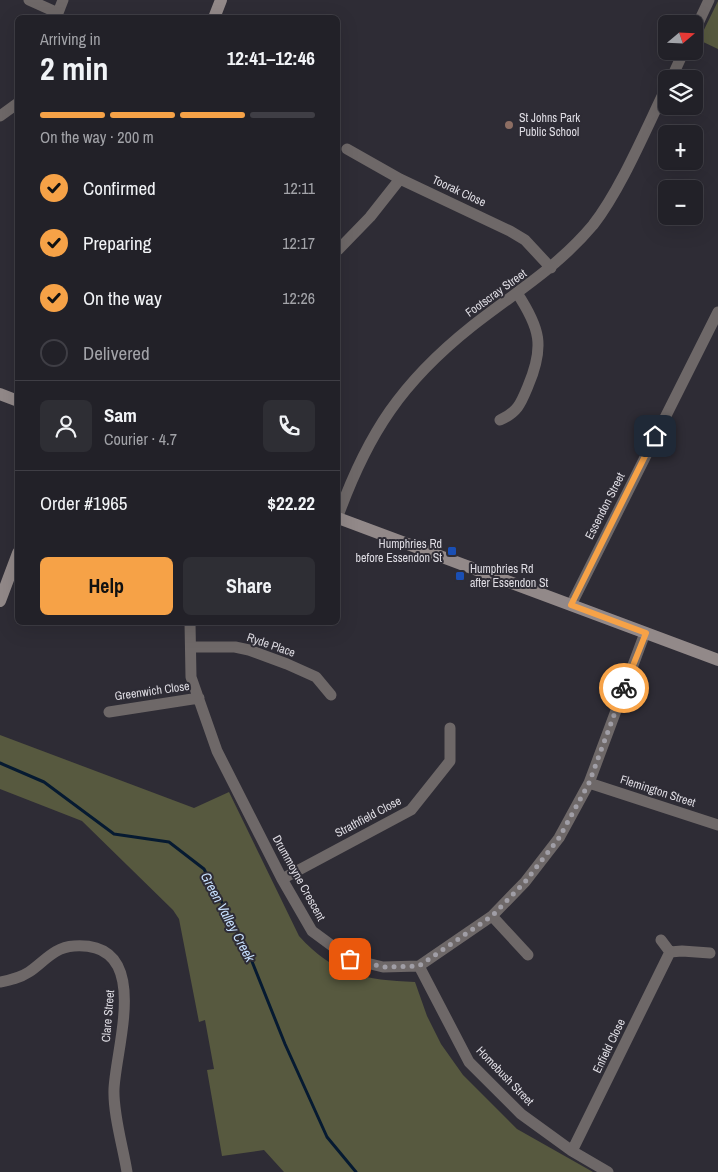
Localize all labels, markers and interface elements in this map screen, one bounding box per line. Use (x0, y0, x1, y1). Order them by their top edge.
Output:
north arrow (658, 15, 702, 60)
map controls (658, 15, 703, 225)
text: Arriving in (40, 28, 101, 50)
text: 12:41–12:46 (227, 45, 315, 71)
text: 2 min (40, 47, 109, 90)
button: layers (658, 70, 703, 115)
place label: St Johns Park Public School (519, 110, 580, 140)
marker: St Johns Park Public School (503, 119, 515, 131)
button: + (658, 125, 703, 170)
text: On the way · 200 m (40, 126, 154, 148)
street label: Toorak Close (430, 172, 488, 210)
icon: check (40, 174, 68, 202)
text: Confirmed (83, 175, 156, 201)
text: 12:11 (283, 177, 315, 199)
button: − (658, 180, 703, 225)
icon: check (40, 229, 68, 257)
text: Preparing (83, 230, 151, 256)
text: 12:17 (282, 232, 315, 254)
street label: Footscray Street (462, 265, 530, 321)
icon: check (40, 284, 68, 312)
text: On the way (83, 285, 162, 311)
text: 12:26 (282, 287, 315, 309)
text: Delivered (83, 340, 150, 366)
button: person (40, 400, 92, 452)
button: phone (263, 400, 315, 452)
text: Sam (104, 402, 137, 428)
pin (634, 415, 676, 457)
icon: home (641, 422, 669, 450)
text: Courier · 4.7 (104, 428, 177, 450)
street label: Essendon Street (581, 470, 629, 542)
text: Order #1965 (40, 490, 127, 516)
text: $22.22 (267, 490, 315, 516)
place label: Humphries Rd before Essendon St (356, 536, 442, 566)
marker: Humphries Rd before Essendon St (446, 545, 458, 557)
button: Help (40, 557, 173, 615)
button: Share (183, 557, 315, 615)
place label: Humphries Rd after Essendon St (470, 561, 548, 591)
marker: Humphries Rd after Essendon St (454, 570, 466, 582)
street label: Ryde Place (245, 629, 297, 661)
courier (599, 663, 649, 713)
icon: bike (610, 674, 638, 702)
street label: Greenwich Close (114, 678, 190, 704)
street label: Flemington Street (618, 771, 698, 811)
street label: Strathfield Close (332, 793, 404, 841)
street label: Drummoyne Crescent (269, 832, 329, 924)
water label: Green Valley Creek (197, 869, 260, 966)
pin (329, 938, 371, 980)
icon: bag (336, 945, 364, 973)
street label: Clare Street (98, 989, 118, 1043)
street label: Enfield Close (589, 1016, 629, 1076)
street label: Homebush Street (473, 1043, 538, 1109)

